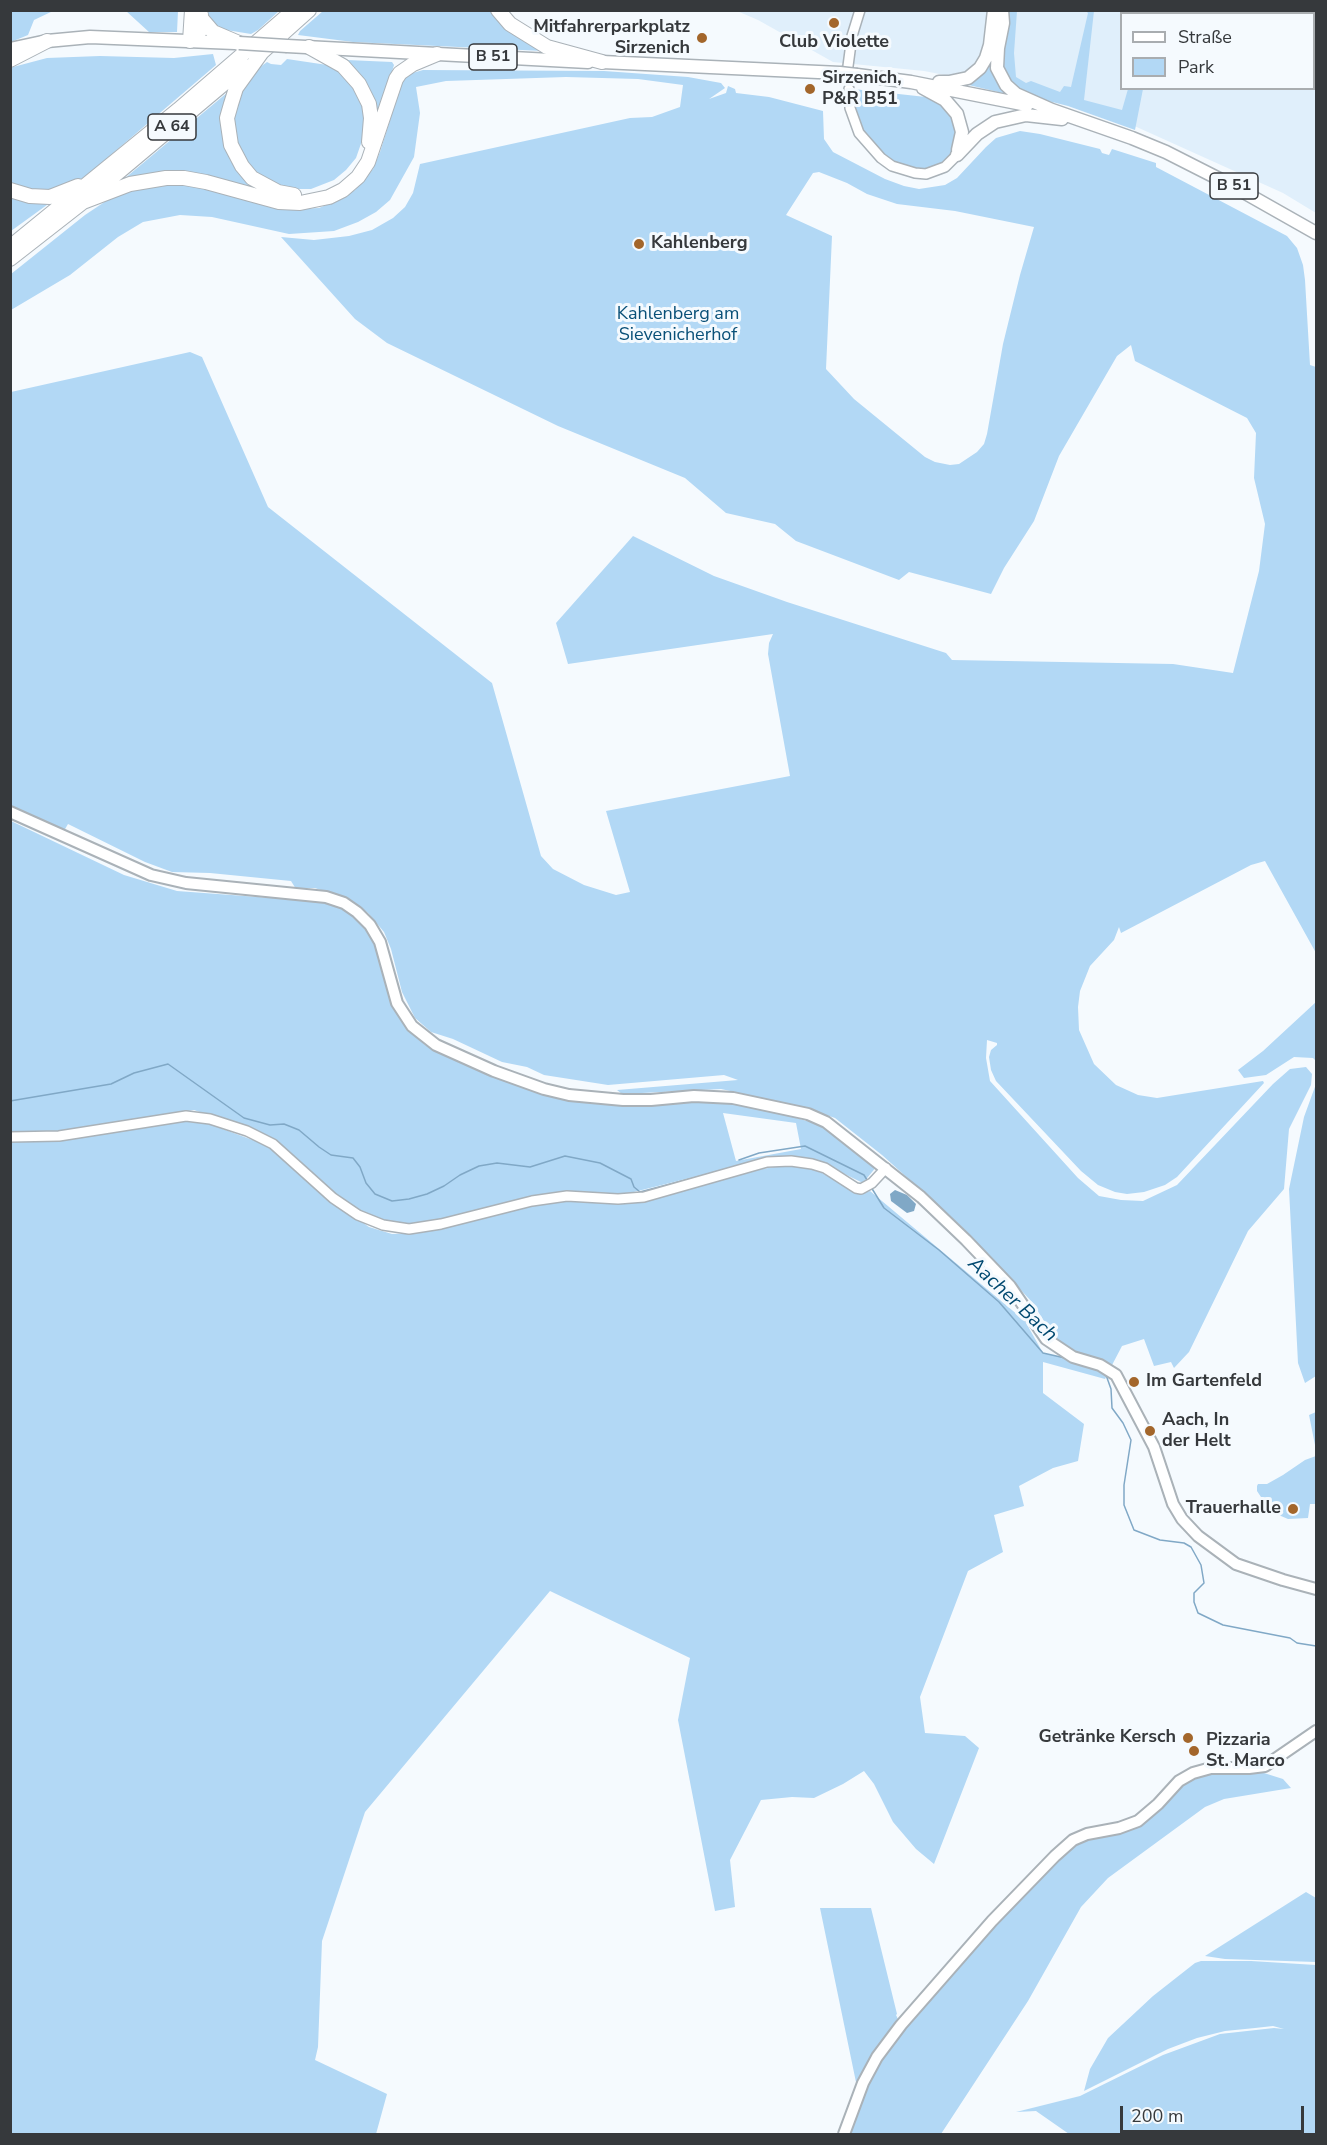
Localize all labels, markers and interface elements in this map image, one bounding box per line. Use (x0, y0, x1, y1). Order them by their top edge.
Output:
legend (1120, 12, 1315, 90)
marker: Club Violette (827, 16, 841, 30)
place label: Mitfahrerparkplatz Sirzenich (533, 17, 690, 60)
text: Straße (1178, 25, 1232, 49)
marker: Mitfahrerparkplatz Sirzenich (695, 31, 709, 45)
place label: Club Violette (779, 32, 889, 54)
road number: B 51 (469, 44, 517, 70)
text: Park (1178, 55, 1214, 79)
place label: Sirzenich, P&R B51 (822, 68, 902, 110)
marker: Sirzenich, P&R B51 (803, 82, 817, 96)
road number: A 64 (148, 114, 196, 140)
road number: B 51 (1210, 173, 1258, 199)
place label: Kahlenberg (651, 233, 748, 255)
marker: Kahlenberg (632, 237, 646, 251)
park label: Kahlenberg am Sievenicherhof (617, 304, 739, 346)
water label: Aacher Bach (962, 1253, 1062, 1347)
place label: Im Gartenfeld (1146, 1371, 1262, 1393)
marker: Im Gartenfeld (1127, 1375, 1141, 1389)
place label: Aach, In der Helt (1162, 1410, 1231, 1452)
marker: Aach, In der Helt (1143, 1424, 1157, 1438)
place label: Trauerhalle (1186, 1498, 1281, 1520)
marker: Trauerhalle (1286, 1502, 1300, 1516)
place label: Getränke Kersch (1038, 1727, 1176, 1749)
place label: Pizzaria St. Marco (1206, 1730, 1285, 1772)
marker: Getränke Kersch (1181, 1731, 1195, 1745)
marker: Pizzaria St. Marco (1187, 1744, 1201, 1758)
scale bar (1123, 2094, 1308, 2132)
text: 200 m (1131, 2104, 1183, 2128)

